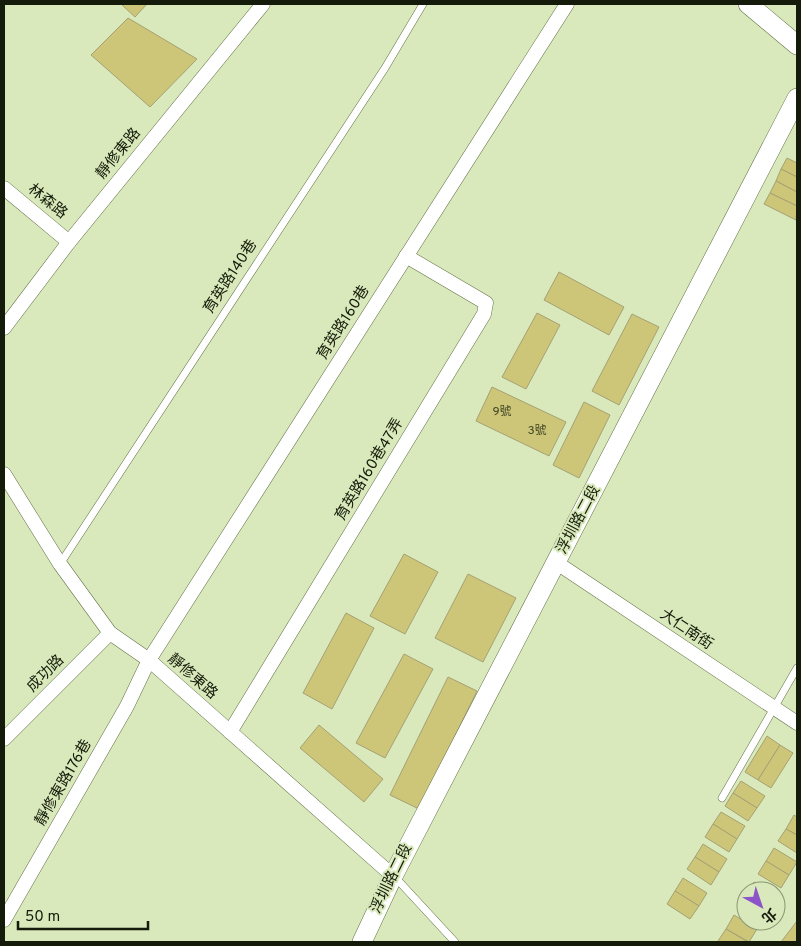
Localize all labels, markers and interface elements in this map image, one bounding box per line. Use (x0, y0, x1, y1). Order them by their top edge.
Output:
street label: 靜修東路 (93, 125, 145, 183)
street label: 林森路 (24, 180, 70, 224)
street label: 育英路140巷 (200, 236, 262, 318)
street label: 育英路160巷 (314, 282, 374, 364)
house number: 9號 (492, 404, 512, 420)
street label: 育英路160巷47弄 (332, 415, 408, 525)
house number: 3號 (527, 423, 547, 439)
street label: 浮圳路二段 (553, 482, 605, 558)
street label: 大仁南街 (656, 605, 716, 655)
street label: 靜修東路 (163, 650, 221, 704)
street label: 成功路 (23, 651, 69, 697)
street label: 靜修東路176巷 (32, 736, 96, 830)
street label: 浮圳路二段 (367, 841, 417, 917)
north arrow (736, 881, 786, 931)
scale bar (18, 898, 148, 930)
text: 北 (758, 904, 779, 926)
text: 50 m (25, 908, 60, 927)

